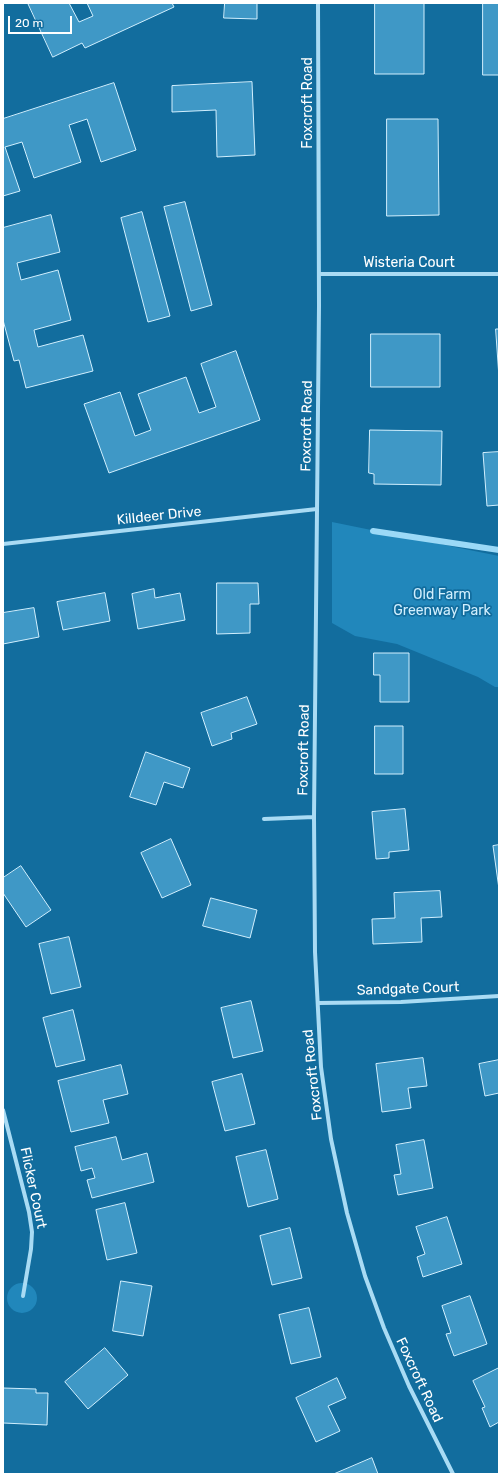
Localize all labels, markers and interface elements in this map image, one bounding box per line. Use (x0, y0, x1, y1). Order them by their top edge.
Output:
scale bar (10, 8, 74, 34)
text: 20 m (15, 16, 43, 30)
street label: Foxcroft Road (300, 57, 316, 149)
street label: Wisteria Court (363, 255, 455, 271)
street label: Foxcroft Road (298, 380, 316, 472)
street label: Killdeer Drive (116, 503, 202, 529)
park label: Old Farm Greenway Park (393, 587, 491, 620)
street label: Foxcroft Road (295, 704, 313, 796)
street label: Sandgate Court (356, 979, 460, 999)
street label: Foxcroft Road (300, 1029, 326, 1121)
street label: Flicker Court (16, 1146, 50, 1230)
street label: Foxcroft Road (392, 1335, 446, 1425)

